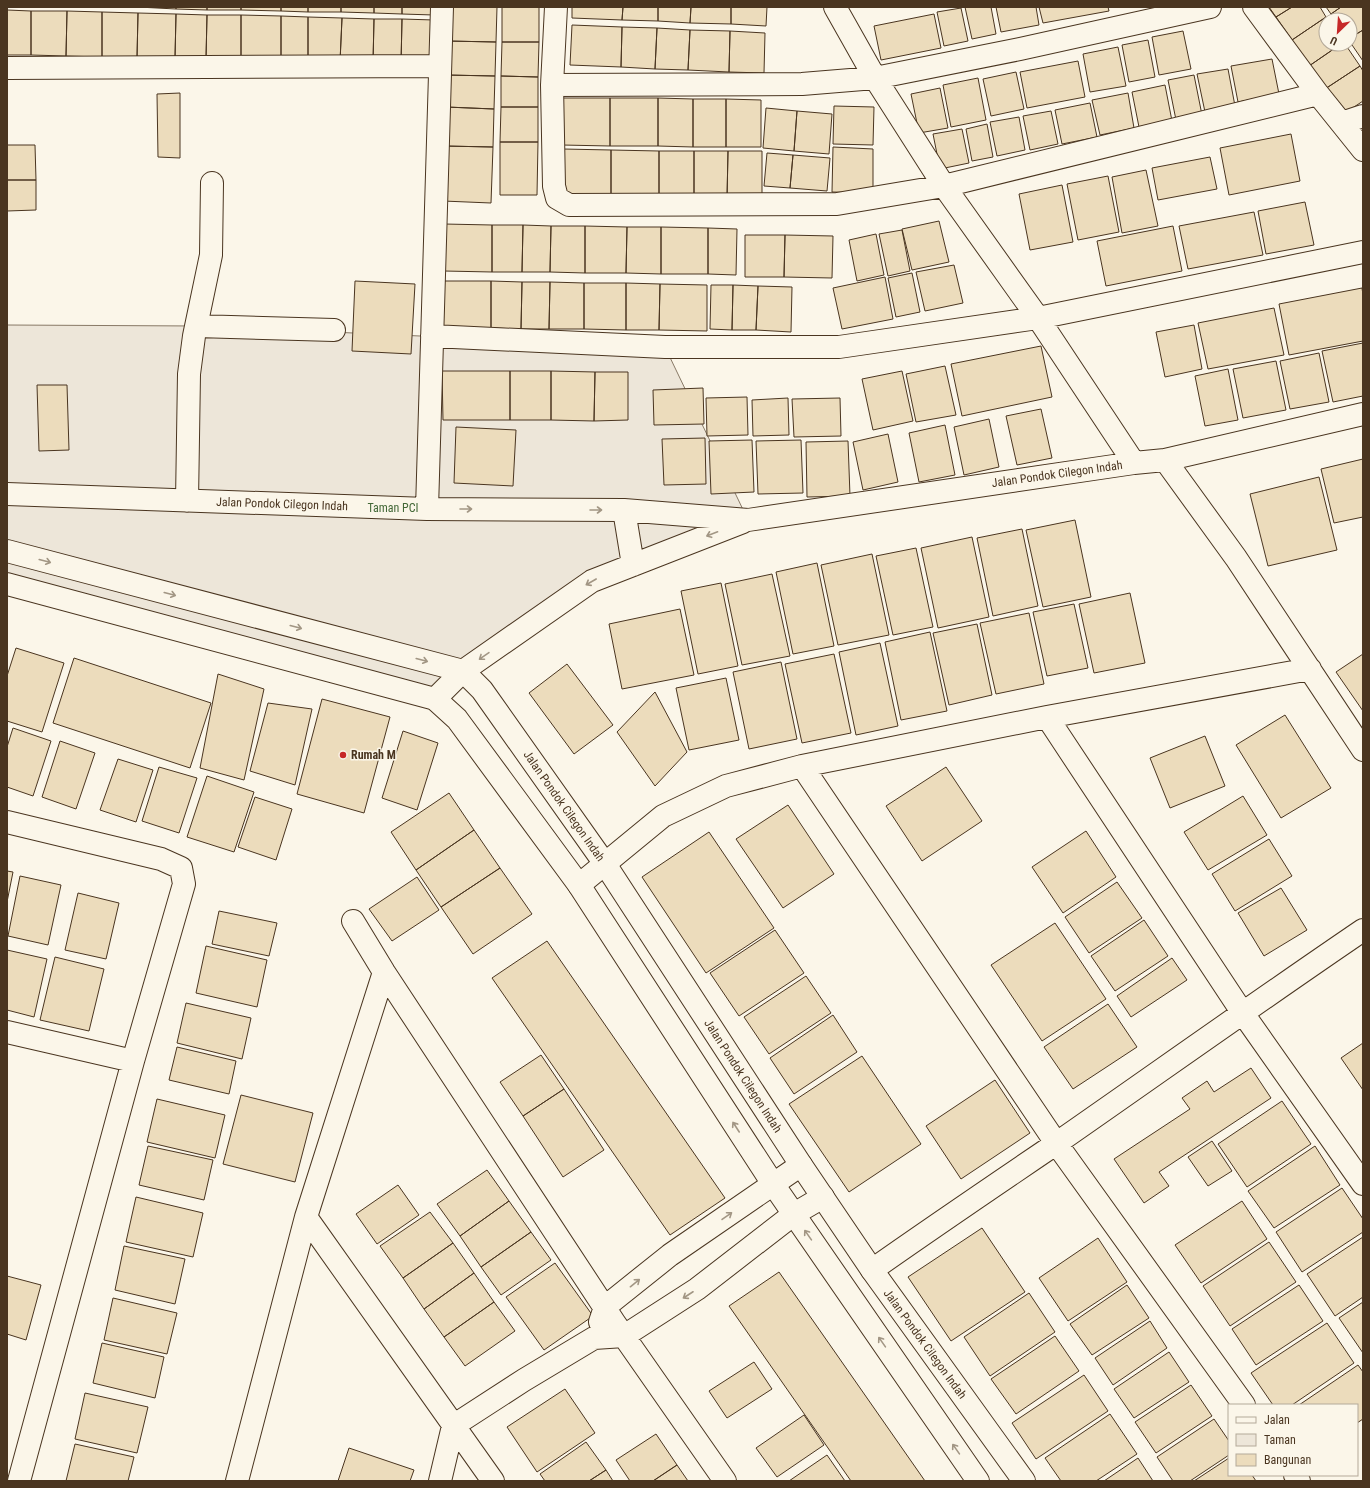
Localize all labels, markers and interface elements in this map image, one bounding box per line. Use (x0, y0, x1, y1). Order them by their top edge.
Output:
north arrow (1318, 12, 1358, 52)
text: U (1328, 33, 1340, 48)
street label: Jalan Pondok Cilegon Indah (991, 458, 1123, 490)
street label: Jalan Pondok Cilegon Indah (216, 495, 348, 513)
park label: Taman PCI (367, 501, 419, 515)
one-way arrow (459, 505, 472, 513)
one-way arrow (589, 506, 602, 514)
one-way arrow (706, 531, 718, 538)
one-way arrow (38, 558, 51, 565)
one-way arrow (585, 579, 597, 587)
one-way arrow (164, 591, 177, 598)
one-way arrow (289, 624, 302, 631)
one-way arrow (479, 652, 490, 660)
one-way arrow (415, 657, 428, 665)
place label: Rumah M (351, 748, 396, 762)
street label: Jalan Pondok Cilegon Indah (520, 748, 608, 864)
marker: Rumah M (338, 750, 348, 760)
street label: Jalan Pondok Cilegon Indah (701, 1017, 785, 1135)
one-way arrow (732, 1122, 740, 1133)
one-way arrow (721, 1212, 732, 1220)
one-way arrow (804, 1229, 812, 1240)
one-way arrow (630, 1279, 641, 1287)
street label: Jalan Pondok Cilegon Indah (881, 1287, 970, 1402)
one-way arrow (683, 1291, 694, 1299)
one-way arrow (878, 1337, 886, 1348)
legend (1228, 1404, 1358, 1476)
text: Jalan (1264, 1413, 1290, 1427)
text: Taman (1264, 1433, 1296, 1447)
one-way arrow (952, 1444, 960, 1455)
text: Bangunan (1264, 1453, 1311, 1467)

